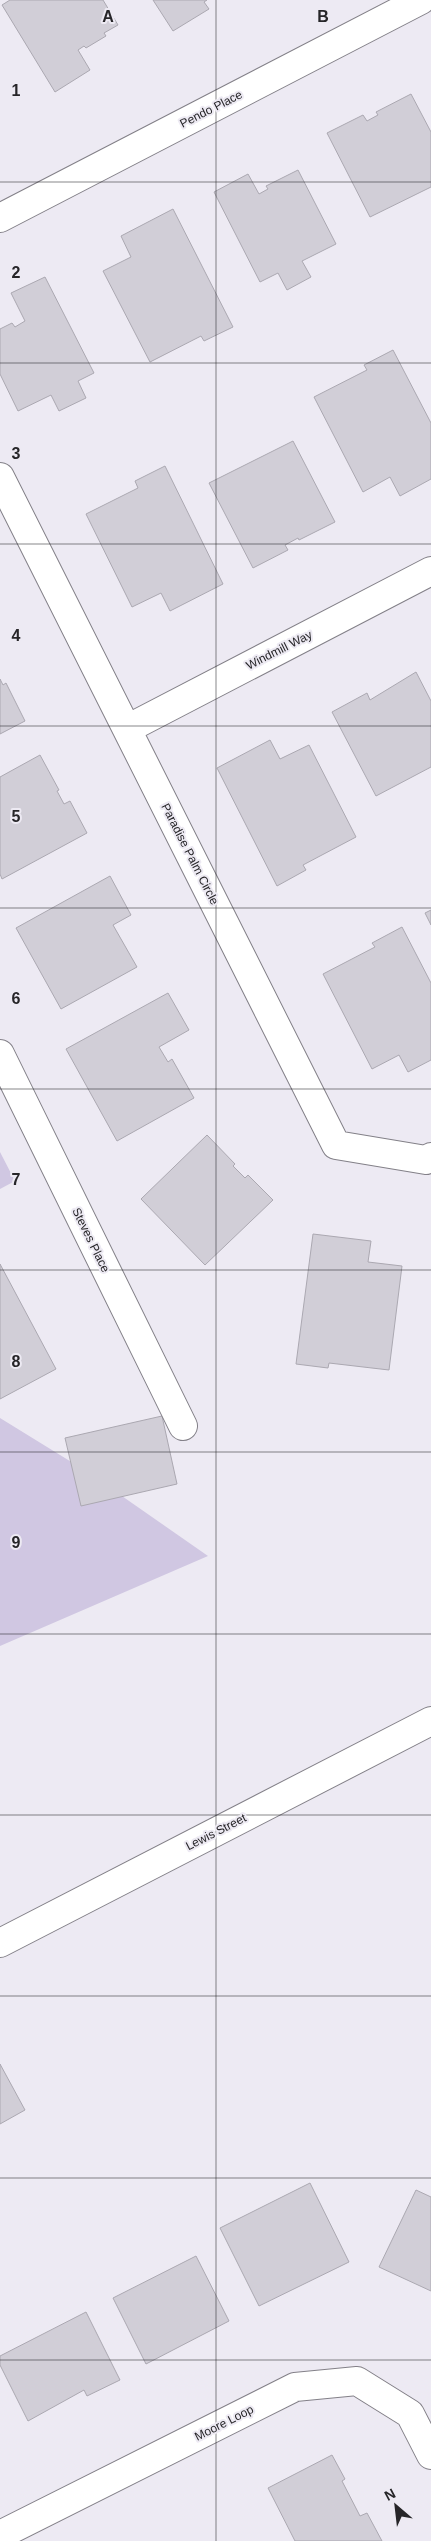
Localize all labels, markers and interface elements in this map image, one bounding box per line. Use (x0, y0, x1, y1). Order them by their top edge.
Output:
text: A (102, 8, 114, 25)
text: B (317, 8, 329, 25)
text: 1 (12, 82, 21, 99)
street label: Pendo Place (178, 87, 245, 131)
text: 2 (12, 264, 21, 281)
text: 3 (12, 445, 21, 462)
text: 4 (12, 627, 21, 644)
street label: Windmill Way (244, 627, 314, 673)
street label: Paradise Palm Circle (158, 801, 222, 907)
text: 5 (12, 808, 21, 825)
text: 6 (12, 990, 21, 1007)
text: 7 (12, 1171, 21, 1188)
street label: Steves Place (69, 1205, 113, 1275)
text: 8 (12, 1353, 21, 1370)
text: 9 (12, 1534, 21, 1551)
street label: Lewis Street (183, 1810, 249, 1853)
street label: Moore Loop (192, 2402, 256, 2444)
north arrow (371, 2481, 421, 2531)
text: N (382, 2485, 398, 2504)

